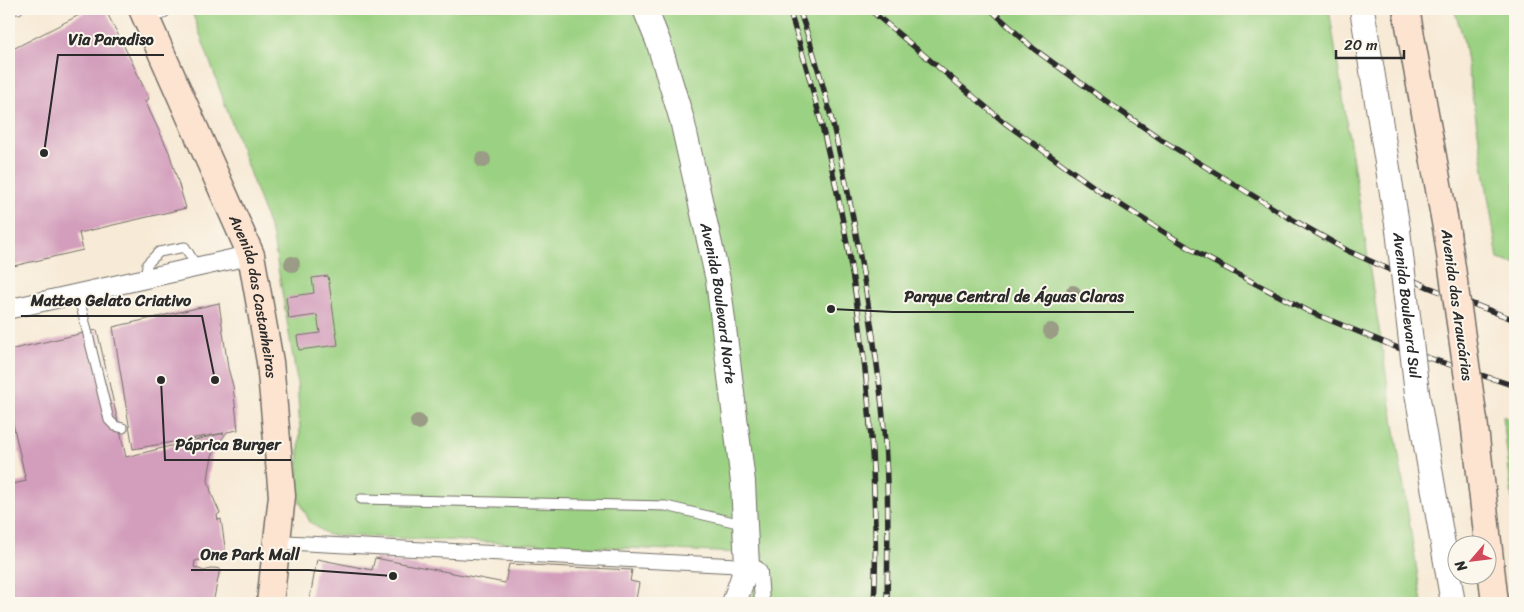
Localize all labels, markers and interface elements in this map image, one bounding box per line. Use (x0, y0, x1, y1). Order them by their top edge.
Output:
callout: Via Paradiso (58, 24, 164, 55)
text: Via Paradiso (68, 25, 154, 54)
scale bar (1336, 28, 1404, 60)
text: 20 m (1344, 32, 1378, 58)
street label: Avenida das Castanheiras (221, 209, 284, 379)
street label: Avenida Boulevard Norte (692, 219, 744, 385)
street label: Avenida das Araucárias (1433, 227, 1481, 383)
street label: Avenida Boulevard Sul (1385, 230, 1428, 381)
callout: Parque Central de Águas Claras (893, 281, 1134, 312)
text: Parque Central de Águas Claras (904, 282, 1124, 311)
callout: Matteo Gelato Criativo (21, 285, 202, 316)
text: Matteo Gelato Criativo (30, 286, 192, 315)
callout: Páprica Burger (165, 429, 291, 460)
text: Páprica Burger (175, 430, 282, 459)
north arrow (1446, 534, 1496, 584)
callout: One Park Mall (191, 539, 309, 570)
text: One Park Mall (199, 540, 301, 569)
text: N (1448, 555, 1475, 577)

